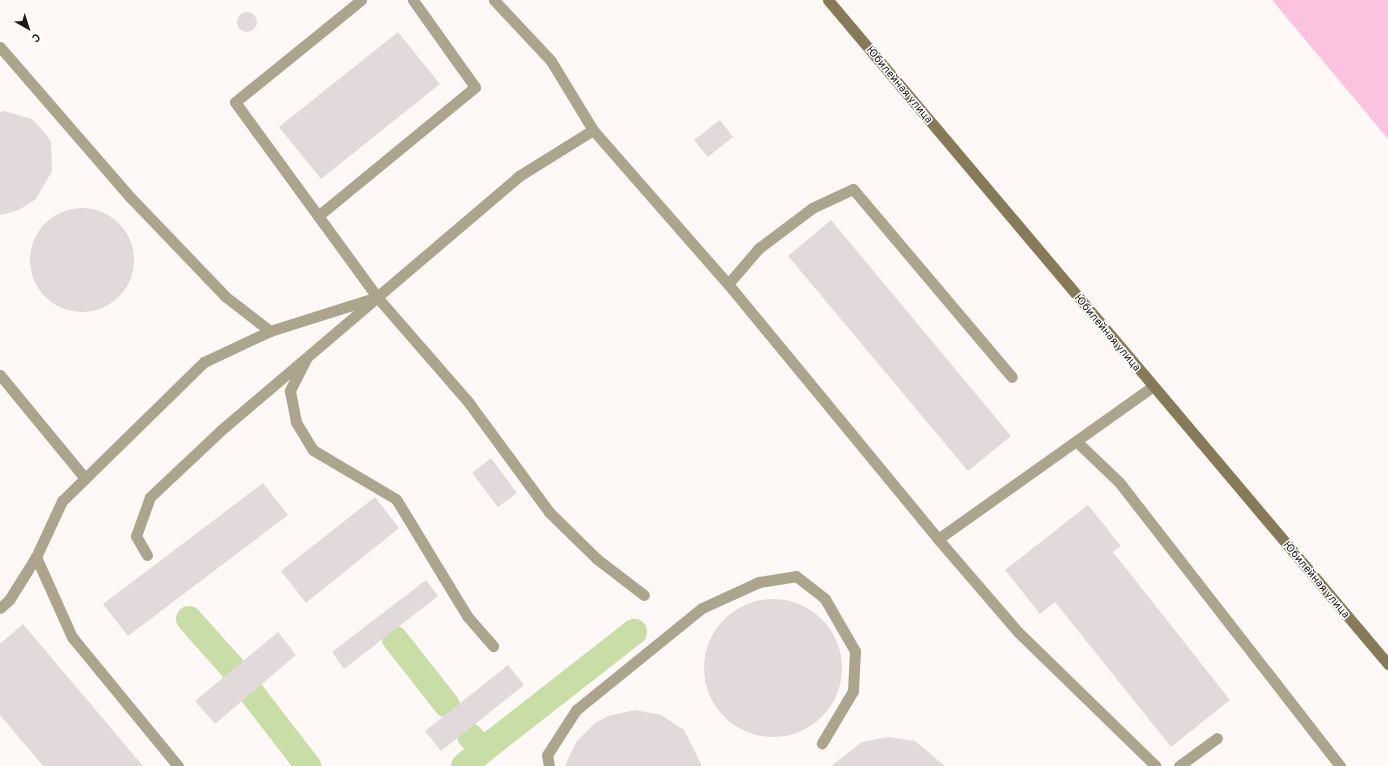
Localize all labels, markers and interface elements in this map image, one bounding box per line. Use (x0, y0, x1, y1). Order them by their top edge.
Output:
north arrow (8, 8, 48, 48)
text: С (28, 30, 43, 45)
street label: Юбилейная улица (863, 44, 935, 126)
street label: Юбилейная улица (1071, 292, 1143, 374)
street label: Юбилейная улица (1280, 539, 1352, 621)

